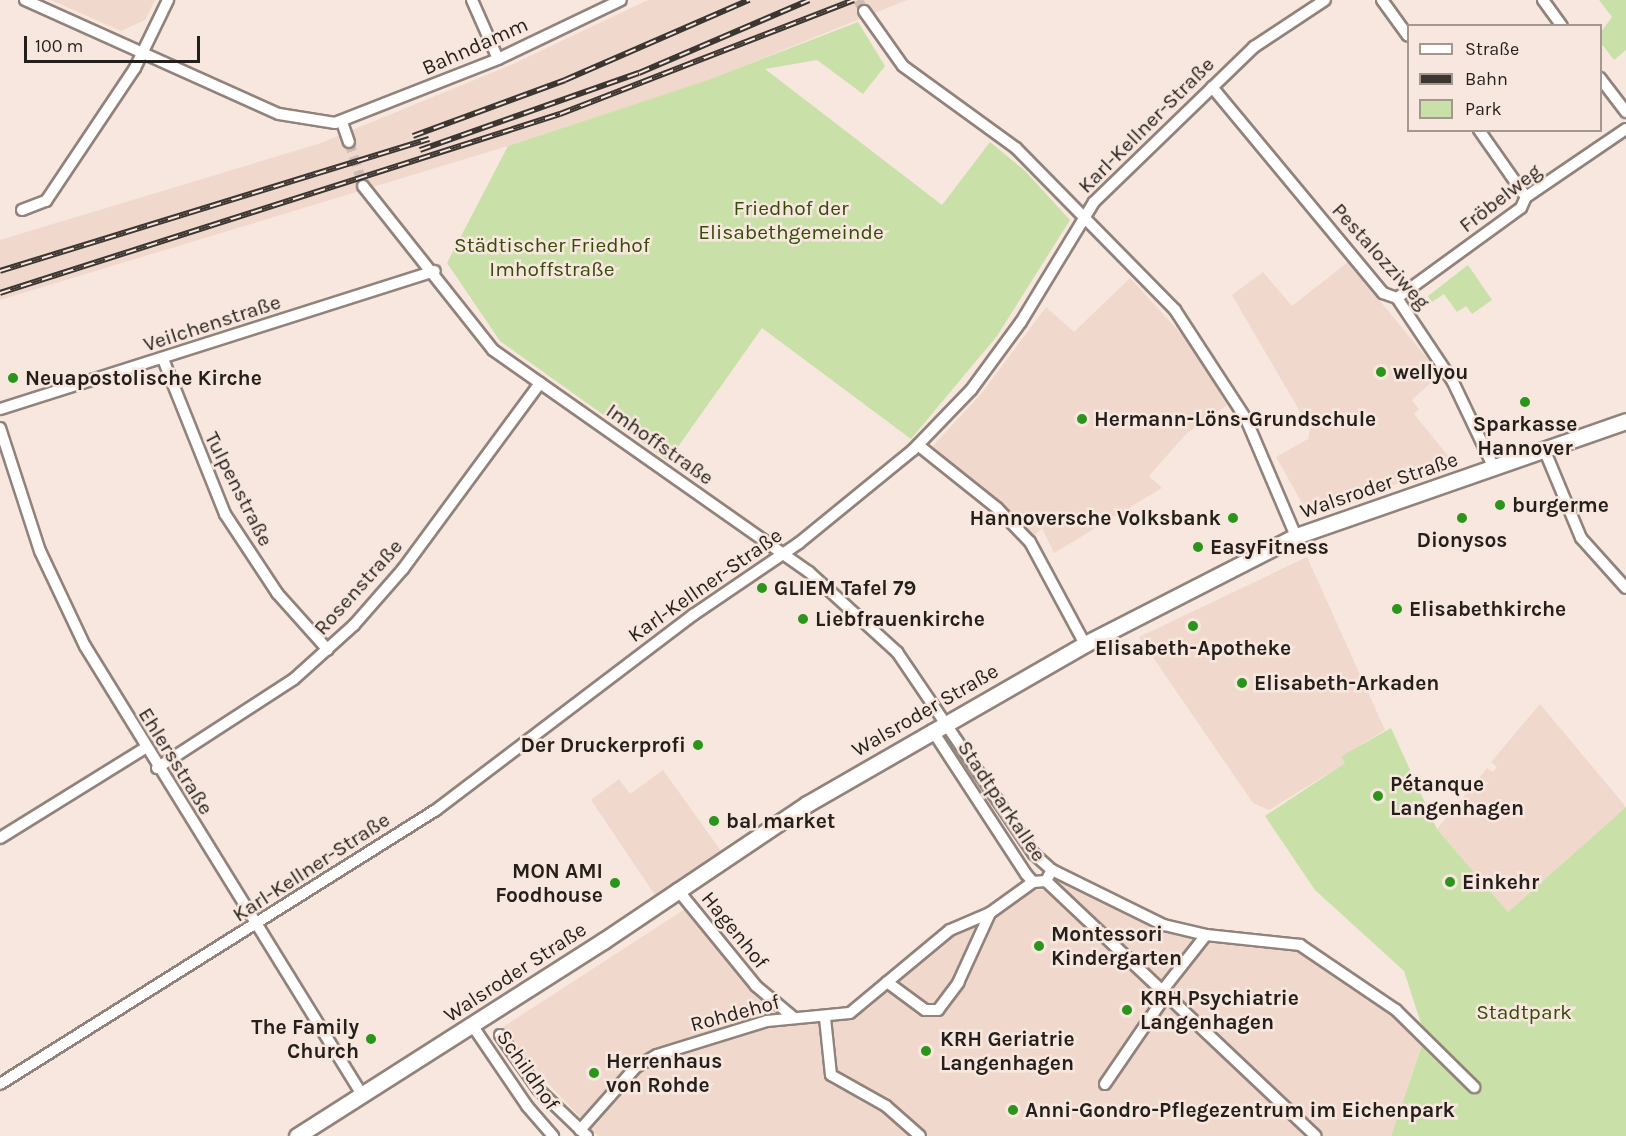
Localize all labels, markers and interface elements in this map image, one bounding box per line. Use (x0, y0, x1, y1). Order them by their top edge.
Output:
street label: Bahndamm (418, 11, 532, 81)
scale bar (27, 24, 202, 62)
legend (1407, 24, 1602, 132)
text: 100 m (35, 35, 83, 57)
text: Straße (1465, 38, 1519, 60)
street label: Karl-Kellner-Straße (1073, 52, 1219, 198)
text: Bahn (1465, 68, 1508, 90)
text: Park (1465, 98, 1502, 120)
street label: Fröbelweg (1454, 158, 1546, 238)
park label: Friedhof der Elisabethgemeinde (698, 195, 884, 245)
street label: Pestalozziweg (1327, 198, 1435, 314)
park label: Städtischer Friedhof Imhoffstraße (454, 232, 650, 282)
street label: Veilchenstraße (140, 289, 284, 357)
place label: wellyou (1393, 359, 1468, 385)
place label: Neuapostolische Kirche (25, 365, 262, 391)
marker: wellyou (1374, 365, 1388, 379)
marker: Neuapostolische Kirche (6, 371, 20, 385)
marker: Sparkasse Hannover (1518, 395, 1532, 409)
street label: Imhoffstraße (601, 398, 719, 490)
place label: Hermann-Löns-Grundschule (1094, 406, 1376, 432)
place label: Sparkasse Hannover (1473, 411, 1577, 461)
marker: Hermann-Löns-Grundschule (1075, 412, 1089, 426)
street label: Tulpenstraße (199, 428, 279, 550)
street label: Walsroder Straße (1297, 446, 1461, 524)
place label: burgerme (1512, 492, 1609, 518)
marker: burgerme (1493, 498, 1507, 512)
place label: Hannoversche Volksbank (970, 505, 1221, 531)
marker: Hannoversche Volksbank (1226, 511, 1240, 525)
marker: Dionysos (1455, 511, 1469, 525)
street label: Karl-Kellner-Straße (623, 522, 787, 648)
place label: Dionysos (1417, 527, 1507, 553)
street label: Rosenstraße (308, 534, 408, 640)
place label: EasyFitness (1210, 534, 1329, 560)
marker: EasyFitness (1191, 540, 1205, 554)
place label: GLIEM Tafel 79 (774, 575, 916, 601)
marker: GLIEM Tafel 79 (755, 581, 769, 595)
place label: Elisabethkirche (1409, 596, 1566, 622)
marker: Elisabethkirche (1390, 602, 1404, 616)
place label: Liebfrauenkirche (815, 606, 985, 632)
marker: Liebfrauenkirche (796, 612, 810, 626)
marker: Elisabeth-Apotheke (1186, 619, 1200, 633)
place label: Elisabeth-Apotheke (1095, 635, 1291, 661)
street label: Walsroder Straße (847, 658, 1003, 762)
place label: Elisabeth-Arkaden (1254, 670, 1439, 696)
marker: Elisabeth-Arkaden (1235, 676, 1249, 690)
street label: Ehlersstraße (133, 703, 219, 819)
place label: Der Druckerprofi (521, 732, 686, 758)
street label: Stadtparkallee (952, 736, 1052, 866)
marker: Der Druckerprofi (691, 738, 705, 752)
place label: Pétanque Langenhagen (1390, 771, 1524, 821)
marker: Pétanque Langenhagen (1371, 789, 1385, 803)
street label: Karl-Kellner-Straße (228, 807, 394, 927)
place label: bal market (726, 808, 835, 834)
marker: bal market (707, 814, 721, 828)
place label: MON AMI Foodhouse (495, 858, 603, 908)
place label: Einkehr (1462, 869, 1539, 895)
marker: Einkehr (1443, 875, 1457, 889)
marker: MON AMI Foodhouse (608, 876, 622, 890)
street label: Hagenhof (696, 886, 774, 974)
street label: Walsroder Straße (439, 917, 591, 1027)
place label: Montessori Kindergarten (1051, 921, 1182, 971)
marker: Montessori Kindergarten (1032, 939, 1046, 953)
place label: KRH Psychiatrie Langenhagen (1140, 985, 1299, 1035)
street label: Rohdehof (688, 989, 782, 1037)
park label: Stadtpark (1476, 999, 1572, 1025)
marker: KRH Psychiatrie Langenhagen (1118, 1001, 1136, 1019)
place label: The Family Church (251, 1014, 359, 1064)
street label: Schildhof (491, 1025, 565, 1115)
place label: KRH Geriatrie Langenhagen (940, 1026, 1075, 1076)
marker: The Family Church (364, 1032, 378, 1046)
marker: KRH Geriatrie Langenhagen (917, 1042, 935, 1060)
place label: Herrenhaus von Rohde (606, 1048, 722, 1098)
marker: Herrenhaus von Rohde (587, 1066, 601, 1080)
place label: Anni-Gondro-Pflegezentrum im Eichenpark (1025, 1097, 1455, 1123)
marker: Anni-Gondro-Pflegezentrum im Eichenpark (1006, 1103, 1020, 1117)

